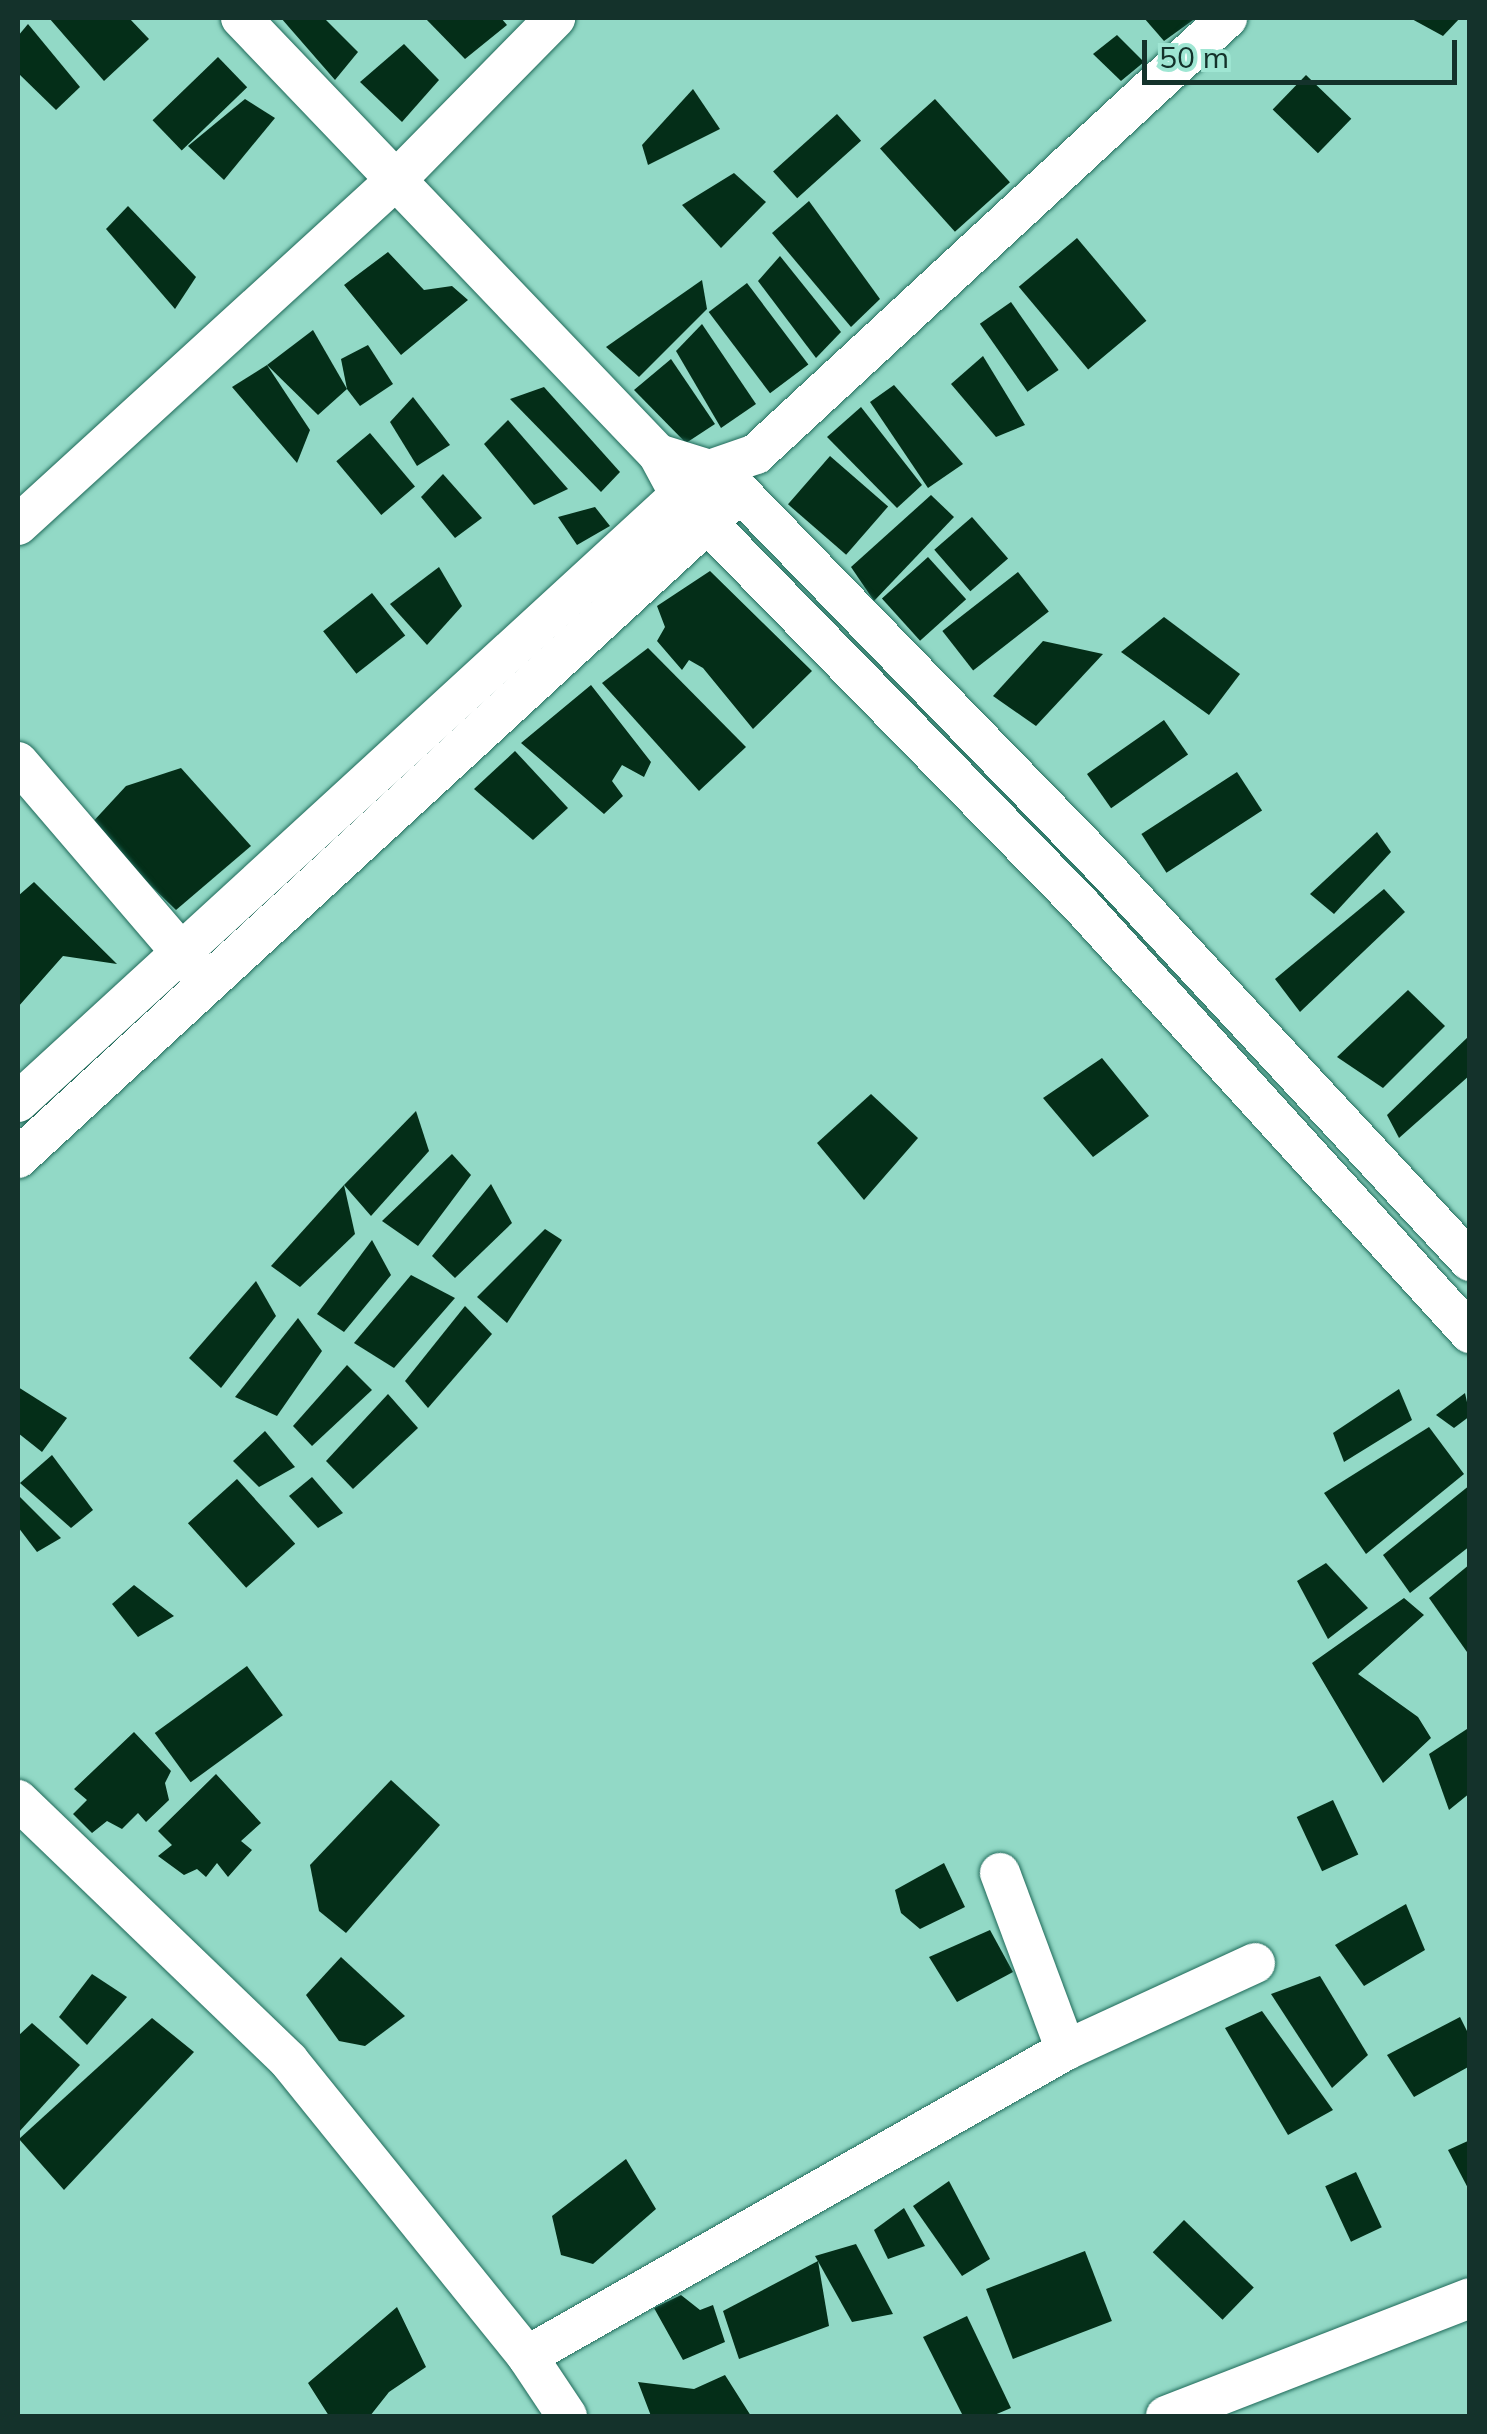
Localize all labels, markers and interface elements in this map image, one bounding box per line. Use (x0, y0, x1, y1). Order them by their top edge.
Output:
scale bar (1147, 20, 1462, 82)
text: 50 m (1159, 38, 1229, 76)

